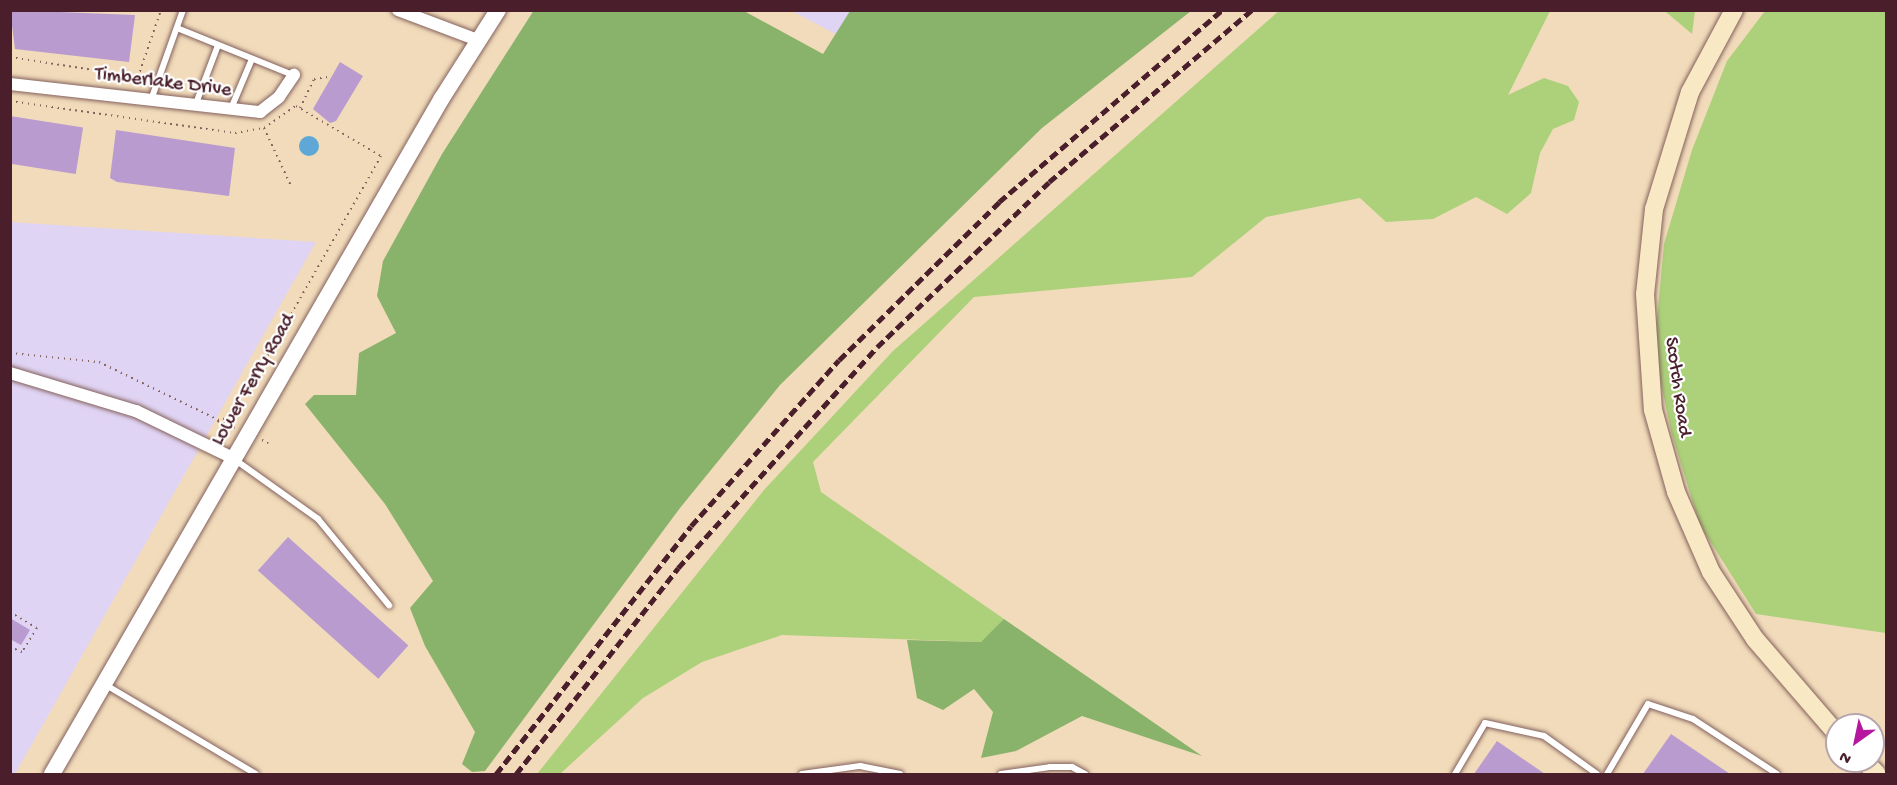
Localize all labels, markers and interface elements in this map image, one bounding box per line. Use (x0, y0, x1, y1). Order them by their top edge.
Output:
street label: Timberlake Drive (93, 63, 233, 103)
street label: Lower Ferry Road (207, 310, 301, 450)
street label: Scotch Road (1658, 336, 1696, 438)
north arrow (1825, 713, 1885, 773)
text: N (1836, 746, 1856, 768)

